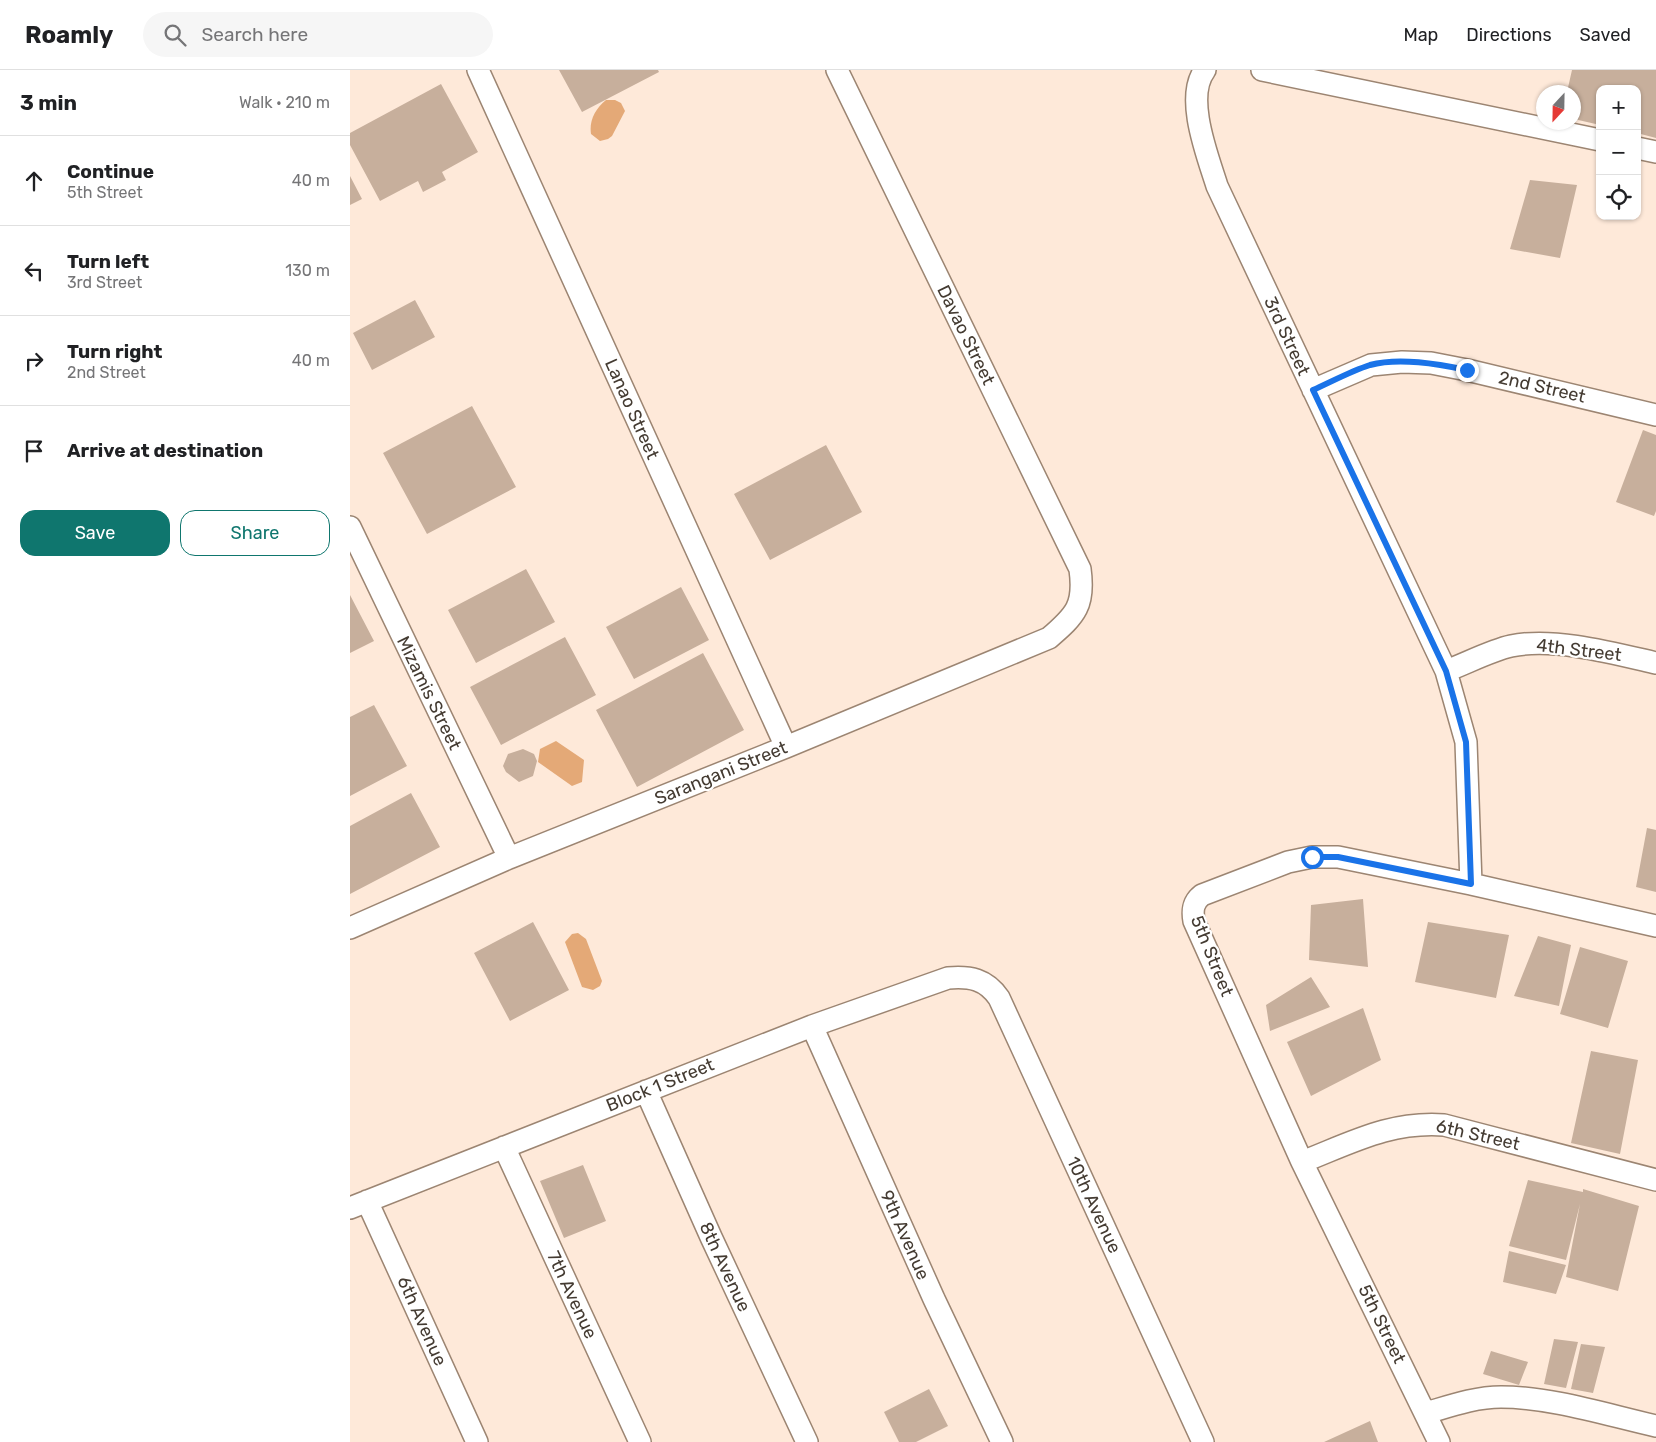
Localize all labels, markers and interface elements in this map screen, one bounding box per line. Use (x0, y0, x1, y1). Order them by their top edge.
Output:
search box (143, 12, 493, 57)
text: Roamly (25, 21, 113, 49)
icon: search (161, 21, 189, 49)
text: Search here (201, 23, 308, 46)
text: Map (1403, 24, 1438, 46)
text: Directions (1466, 24, 1552, 46)
text: Saved (1580, 24, 1631, 46)
north arrow (1536, 85, 1581, 130)
map controls (1596, 85, 1641, 220)
button: + (1596, 85, 1641, 130)
text: 3 min (20, 90, 77, 115)
text: Walk · 210 m (239, 93, 330, 112)
button: − (1596, 130, 1641, 175)
text: Continue (67, 160, 154, 183)
icon: ahead (20, 167, 48, 195)
text: 40 m (292, 171, 330, 190)
button: locate (1596, 175, 1641, 220)
text: 5th Street (67, 183, 143, 202)
text: Turn left (67, 250, 149, 273)
icon: left (20, 257, 48, 285)
text: 130 m (285, 261, 330, 280)
text: 3rd Street (67, 273, 142, 292)
street label: Davao Street (932, 281, 1000, 389)
street label: 3rd Street (1259, 293, 1315, 379)
text: Turn right (67, 340, 162, 363)
icon: right (20, 347, 48, 375)
text: 40 m (292, 351, 330, 370)
street label: Lanao Street (600, 355, 664, 463)
route end (1456, 359, 1479, 382)
text: 2nd Street (67, 363, 146, 382)
street label: 2nd Street (1496, 366, 1588, 408)
icon: arrive (20, 437, 48, 465)
text: Arrive at destination (67, 439, 263, 462)
button: Save (20, 510, 170, 556)
button: Share (180, 510, 330, 556)
street label: Mizamis Street (392, 633, 466, 753)
street label: 4th Street (1535, 634, 1623, 666)
street label: Sarangani Street (651, 736, 791, 810)
route start (1301, 846, 1324, 869)
street label: 5th Street (1186, 912, 1238, 1000)
street label: Block 1 Street (603, 1053, 717, 1117)
street label: 6th Street (1434, 1115, 1522, 1155)
street label: 10th Avenue (1062, 1153, 1126, 1257)
street label: 9th Avenue (875, 1187, 935, 1283)
street label: 8th Avenue (695, 1219, 755, 1315)
street label: 7th Avenue (542, 1248, 602, 1342)
street label: 6th Avenue (392, 1273, 452, 1369)
street label: 5th Street (1353, 1281, 1411, 1367)

